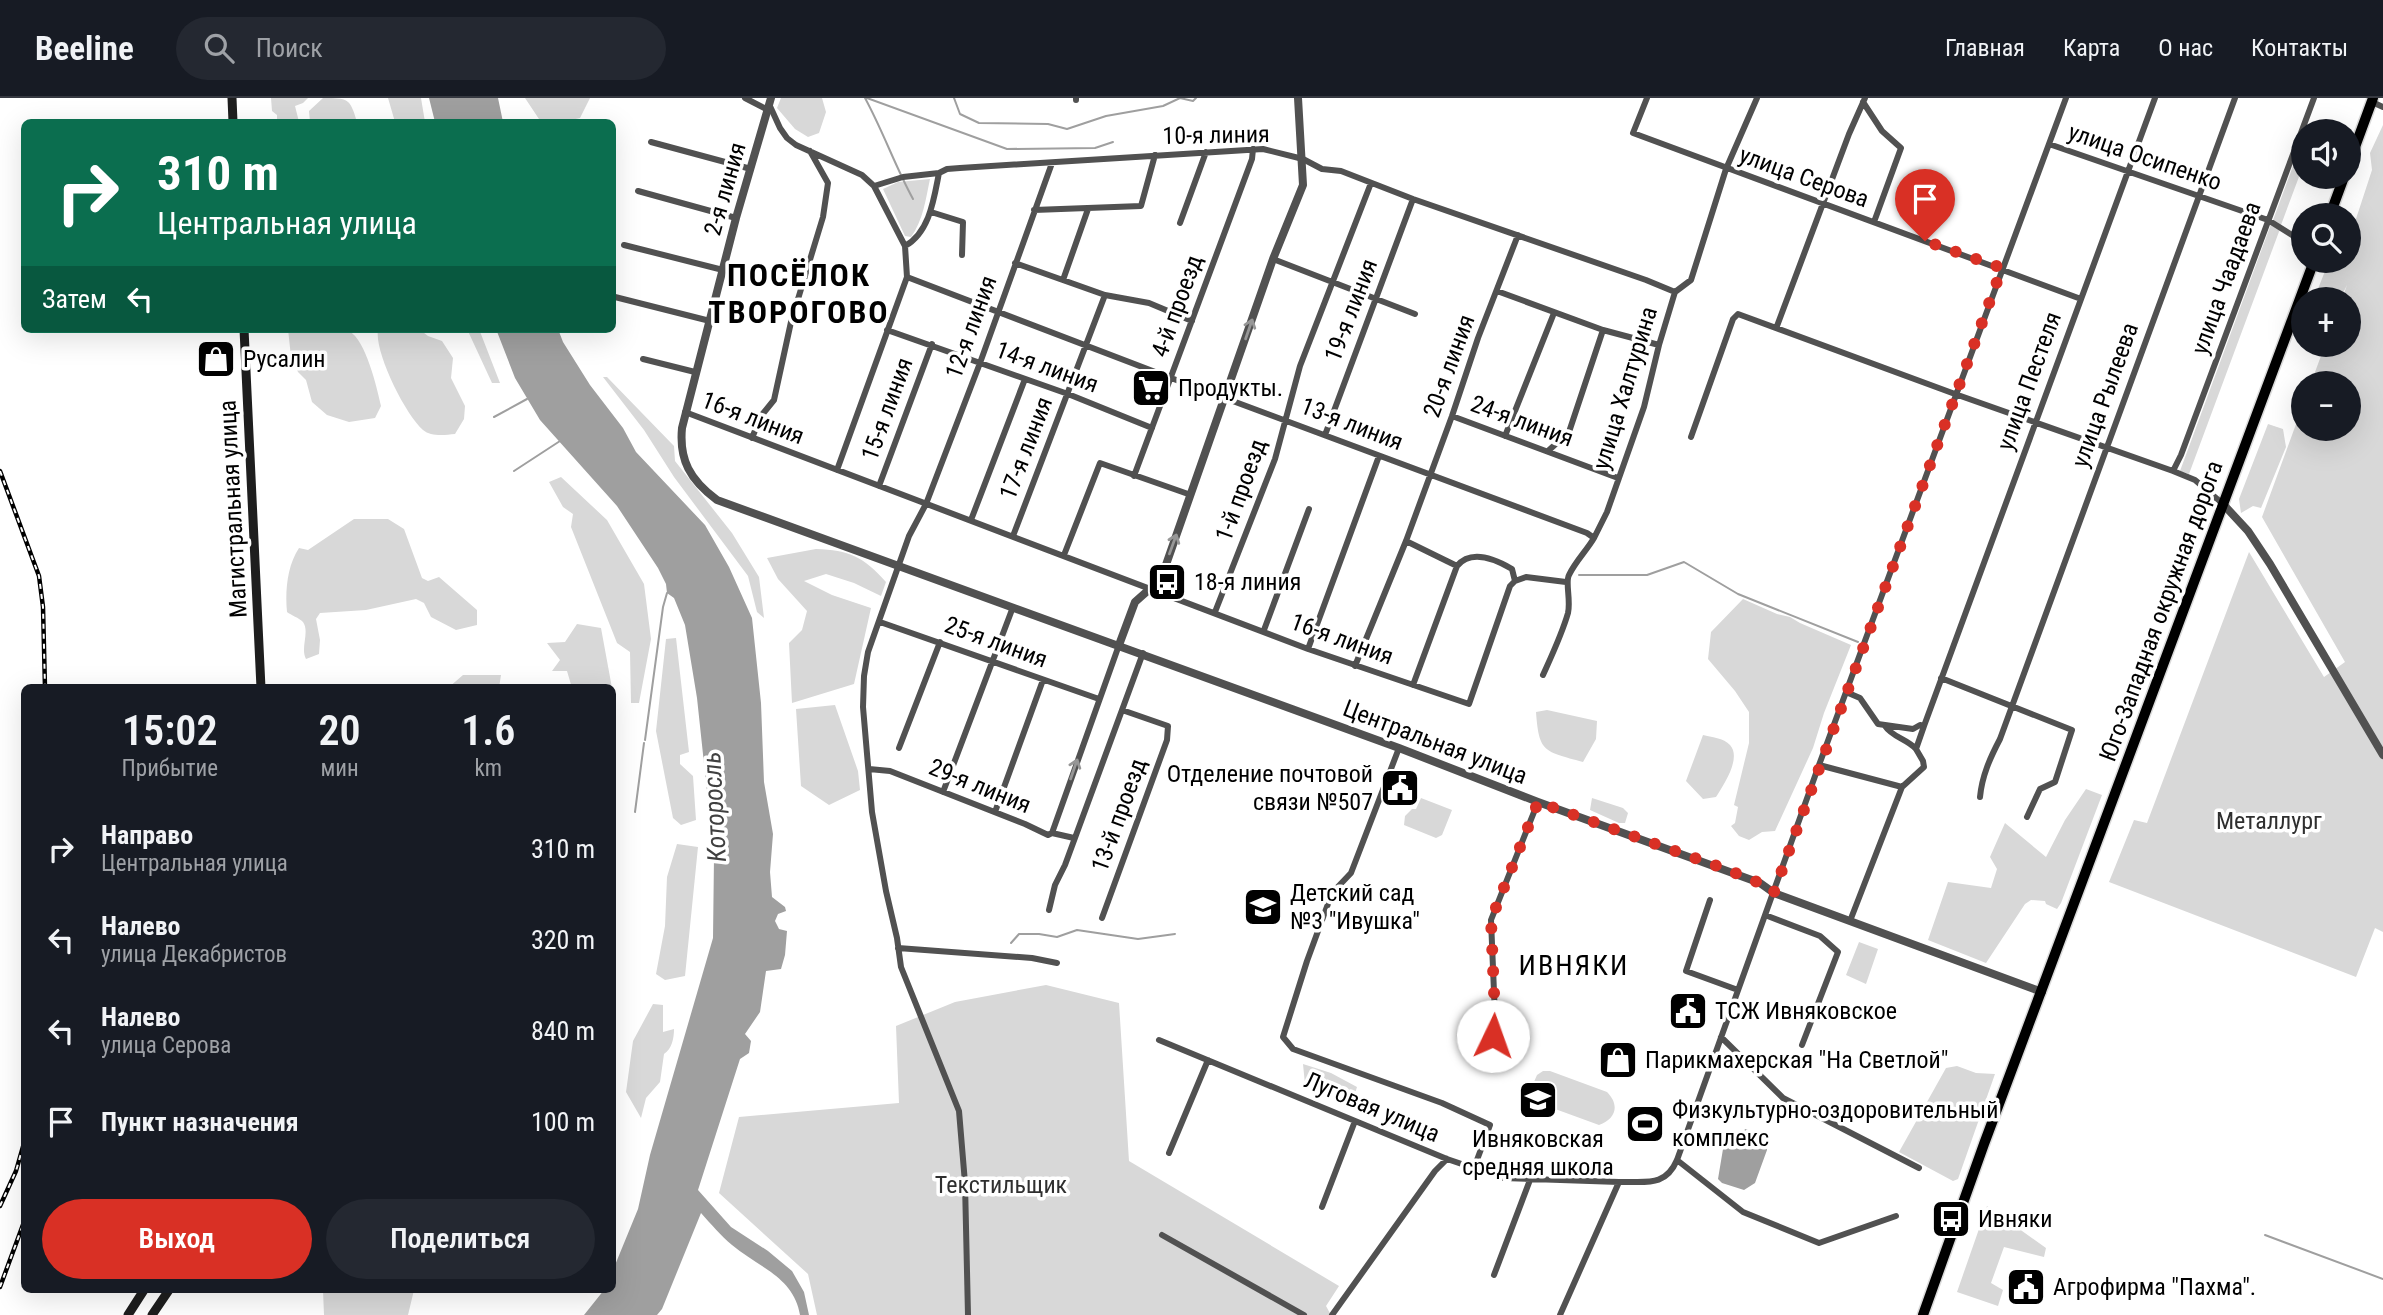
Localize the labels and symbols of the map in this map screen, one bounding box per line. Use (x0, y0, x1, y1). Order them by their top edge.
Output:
street label: улица Осипенко (2065, 118, 2225, 196)
street label: 10-я линия (1162, 120, 1270, 150)
street label: 2-я линия (698, 139, 752, 239)
street label: улица Серова (1735, 141, 1873, 213)
pin (1895, 169, 1955, 241)
street label: улица Чаадаева (2185, 198, 2267, 358)
street label: 4-й проезд (1146, 251, 1208, 361)
street label: 19-я линия (1319, 255, 1383, 365)
district label: ПОСЁЛОК ТВОРОГОВО (708, 256, 890, 331)
street label: 12-я линия (940, 272, 1002, 382)
street label: улица Халтурина (1587, 303, 1663, 473)
street label: улица Пестеля (1991, 308, 2067, 454)
street label: 20-я линия (1418, 311, 1480, 421)
one-way arrow (1244, 319, 1256, 341)
street label: улица Рылеева (2066, 319, 2144, 471)
street label: 14-я линия (992, 336, 1102, 398)
shop icon: Русалин (195, 338, 237, 380)
place label: Русалин (243, 345, 326, 373)
street label: 15-я линия (856, 354, 918, 464)
supermarket icon: Продукты. (1130, 367, 1172, 409)
place label: Продукты. (1178, 374, 1283, 402)
street label: 16-я линия (698, 386, 808, 450)
street label: 24-я линия (1467, 390, 1577, 452)
street label: 13-я линия (1297, 392, 1407, 456)
street label: 17-я линия (994, 393, 1058, 503)
street label: Магистральная улица (213, 399, 253, 619)
street label: 1-й проезд (1210, 435, 1272, 545)
street label: Юго-Западная окружная дорога (2094, 457, 2228, 765)
one-way arrow (1168, 534, 1181, 556)
bus stop icon: 18-я линия (1146, 561, 1188, 603)
place label: 18-я линия (1194, 568, 1301, 596)
street label: 16-я линия (1287, 608, 1397, 670)
street label: 25-я линия (941, 611, 1051, 673)
street label: Центральная улица (1339, 694, 1531, 790)
water label: Которосль (696, 751, 732, 863)
street label: 29-я линия (925, 753, 1035, 819)
street label: 13-й проезд (1086, 754, 1152, 875)
one-way arrow (1069, 758, 1081, 780)
place label: Отделение почтовой связи №507 (1167, 760, 1373, 816)
public building icon: Отделение почтовой связи №507 (1379, 767, 1421, 809)
park label: Металлург (2216, 807, 2322, 835)
place label: Детский сад №3 "Ивушка" (1290, 879, 1420, 935)
school or university icon: Детский сад №3 "Ивушка" (1242, 886, 1284, 928)
district label: ИВНЯКИ (1519, 949, 1629, 982)
public building icon: ТСЖ Ивняковское (1667, 990, 1709, 1032)
place label: ТСЖ Ивняковское (1715, 997, 1897, 1025)
position arrow (1456, 999, 1530, 1073)
shop icon: Парикмахерская "На Светлой" (1597, 1039, 1639, 1081)
place label: Парикмахерская "На Светлой" (1645, 1046, 1948, 1074)
street label: Луговая улица (1300, 1066, 1444, 1148)
school or university icon: Ивняковская средняя школа (1517, 1079, 1559, 1121)
place label: Физкультурно-оздоровительный комплекс (1672, 1096, 1998, 1152)
sports icon: Физкультурно-оздоровительный комплекс (1624, 1103, 1666, 1145)
place label: Ивняковская средняя школа (1462, 1125, 1614, 1181)
park label: Текстильщик (935, 1171, 1068, 1199)
bus stop icon: Ивняки (1930, 1198, 1972, 1240)
place label: Ивняки (1978, 1205, 2053, 1233)
public building icon: Агрофирма "Пахма". (2005, 1266, 2047, 1308)
place label: Агрофирма "Пахма". (2053, 1273, 2256, 1301)

